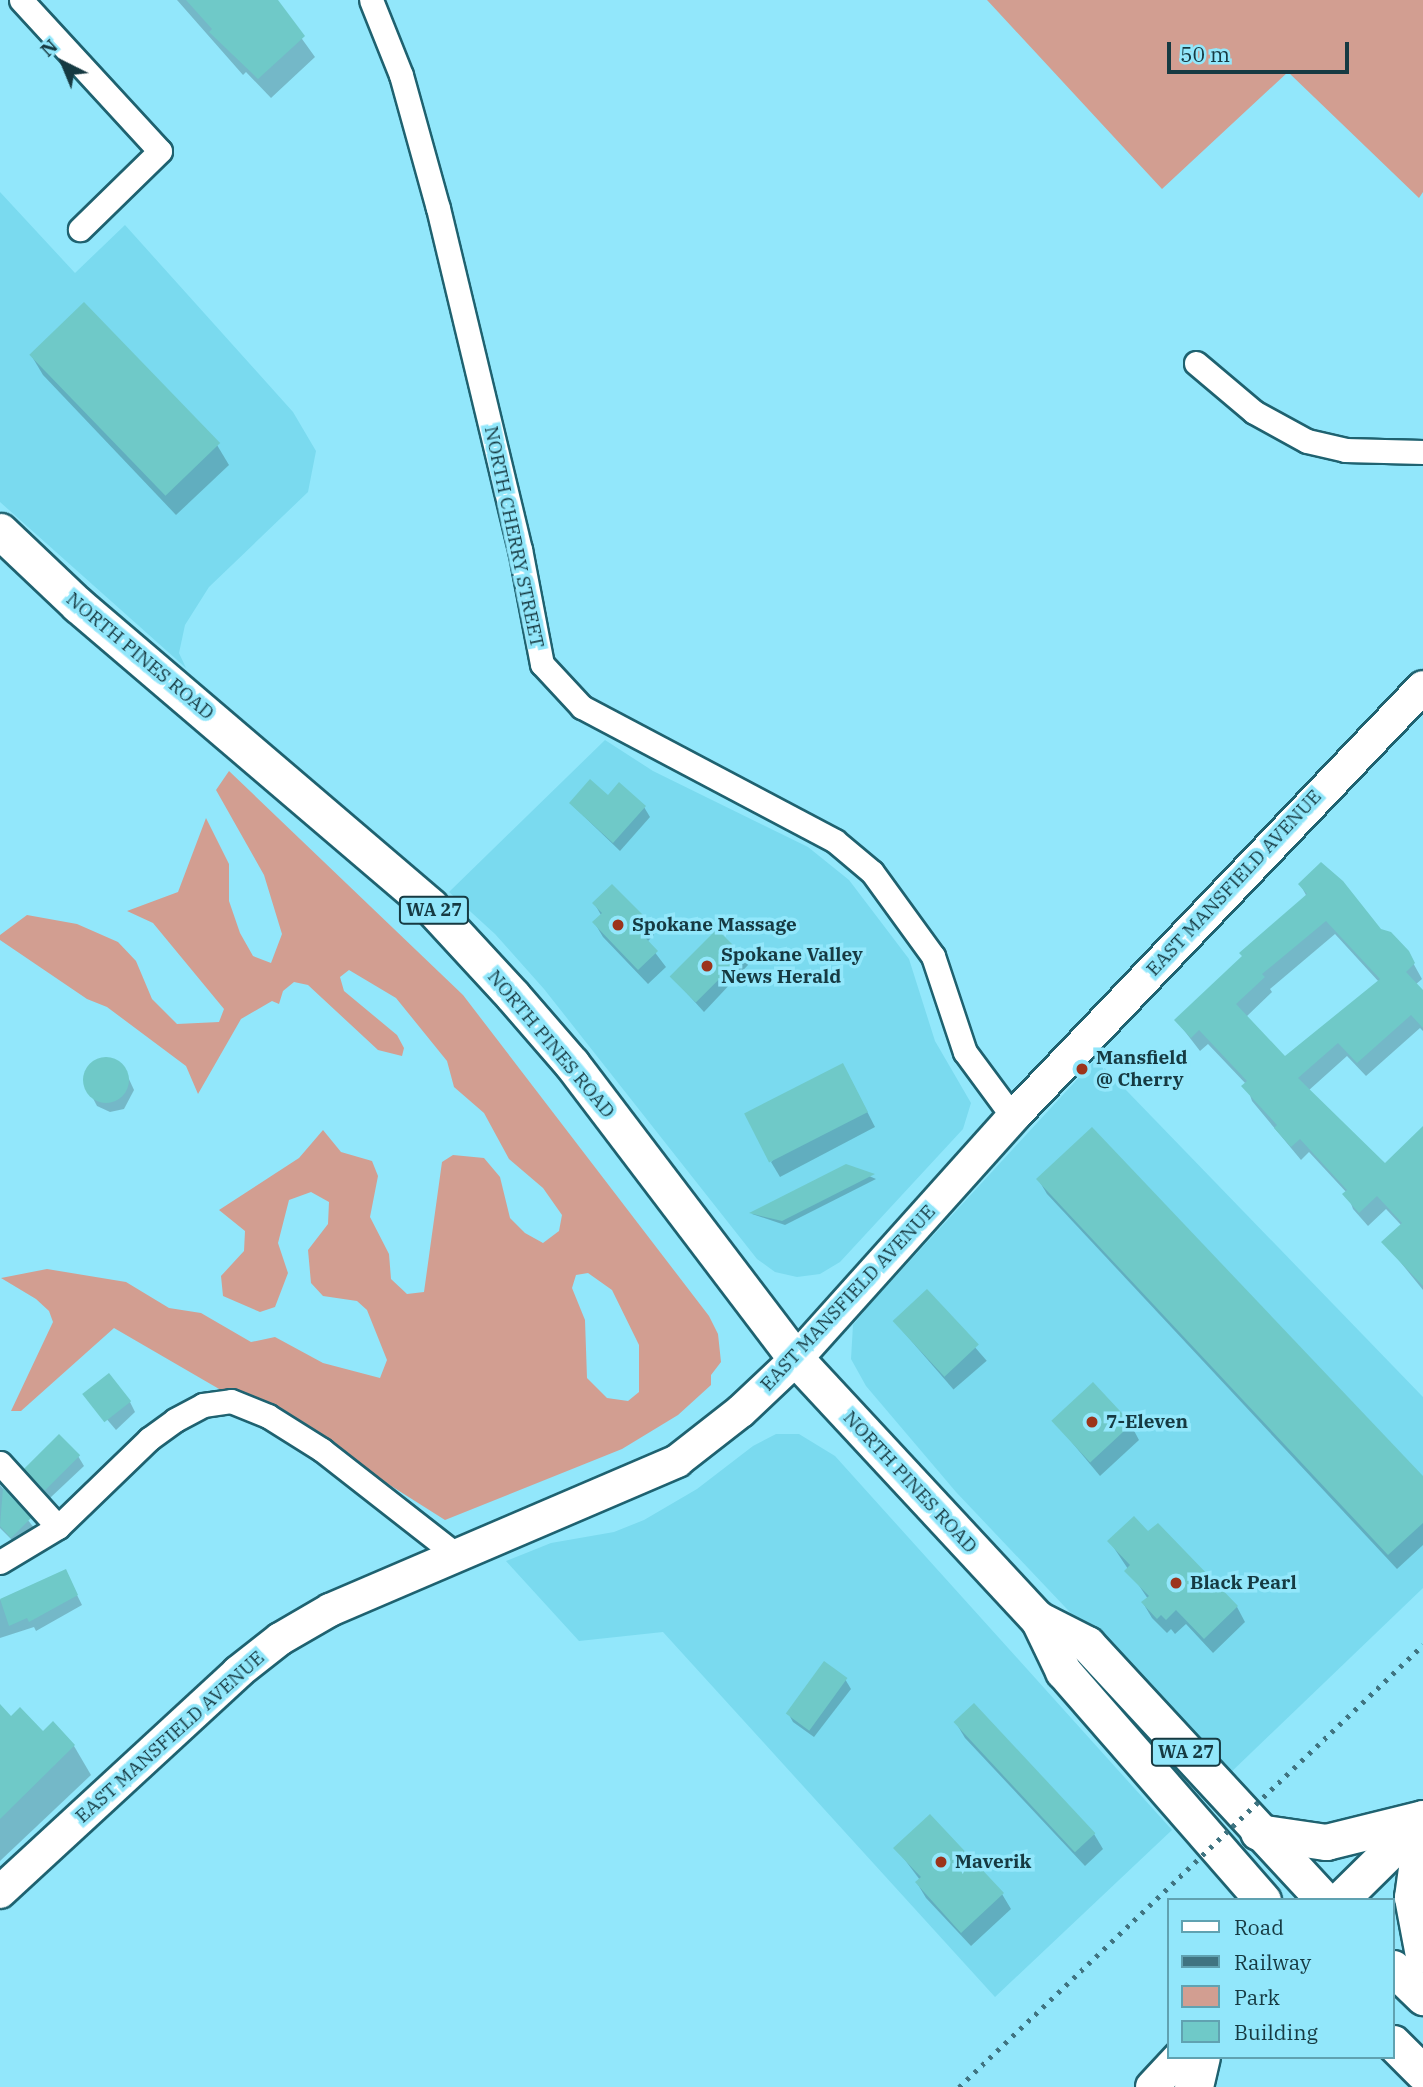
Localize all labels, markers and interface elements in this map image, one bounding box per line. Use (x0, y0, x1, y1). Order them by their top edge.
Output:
north arrow (28, 28, 98, 98)
scale bar (1171, 28, 1353, 72)
text: N (35, 34, 62, 62)
text: 50 m (1180, 40, 1230, 68)
street label: NORTH CHERRY STREET (479, 424, 549, 650)
street label: NORTH PINES ROAD (62, 588, 218, 724)
street label: EAST MANSFIELD AVENUE (1142, 785, 1326, 981)
road number: WA 27 (397, 896, 471, 925)
place label: Spokane Massage (632, 914, 797, 936)
marker: Spokane Massage (610, 917, 626, 933)
place label: Spokane Valley News Herald (721, 944, 863, 988)
marker: Spokane Valley News Herald (699, 958, 715, 974)
street label: NORTH PINES ROAD (483, 966, 619, 1122)
place label: Mansfield @ Cherry (1096, 1047, 1188, 1091)
marker: Mansfield @ Cherry (1074, 1061, 1090, 1077)
street label: EAST MANSFIELD AVENUE (756, 1200, 940, 1396)
street label: NORTH PINES ROAD (838, 1406, 982, 1558)
place label: 7-Eleven (1106, 1411, 1188, 1433)
marker: 7-Eleven (1084, 1414, 1100, 1430)
place label: Black Pearl (1190, 1572, 1297, 1594)
marker: Black Pearl (1168, 1575, 1184, 1591)
street label: EAST MANSFIELD AVENUE (71, 1646, 269, 1828)
road number: WA 27 (1149, 1737, 1223, 1766)
place label: Maverik (955, 1851, 1031, 1873)
marker: Maverik (933, 1854, 949, 1870)
legend (1168, 1898, 1395, 2059)
text: Road (1234, 1913, 1284, 1941)
text: Railway (1234, 1948, 1311, 1976)
text: Park (1234, 1983, 1280, 2011)
text: Building (1234, 2018, 1318, 2046)

